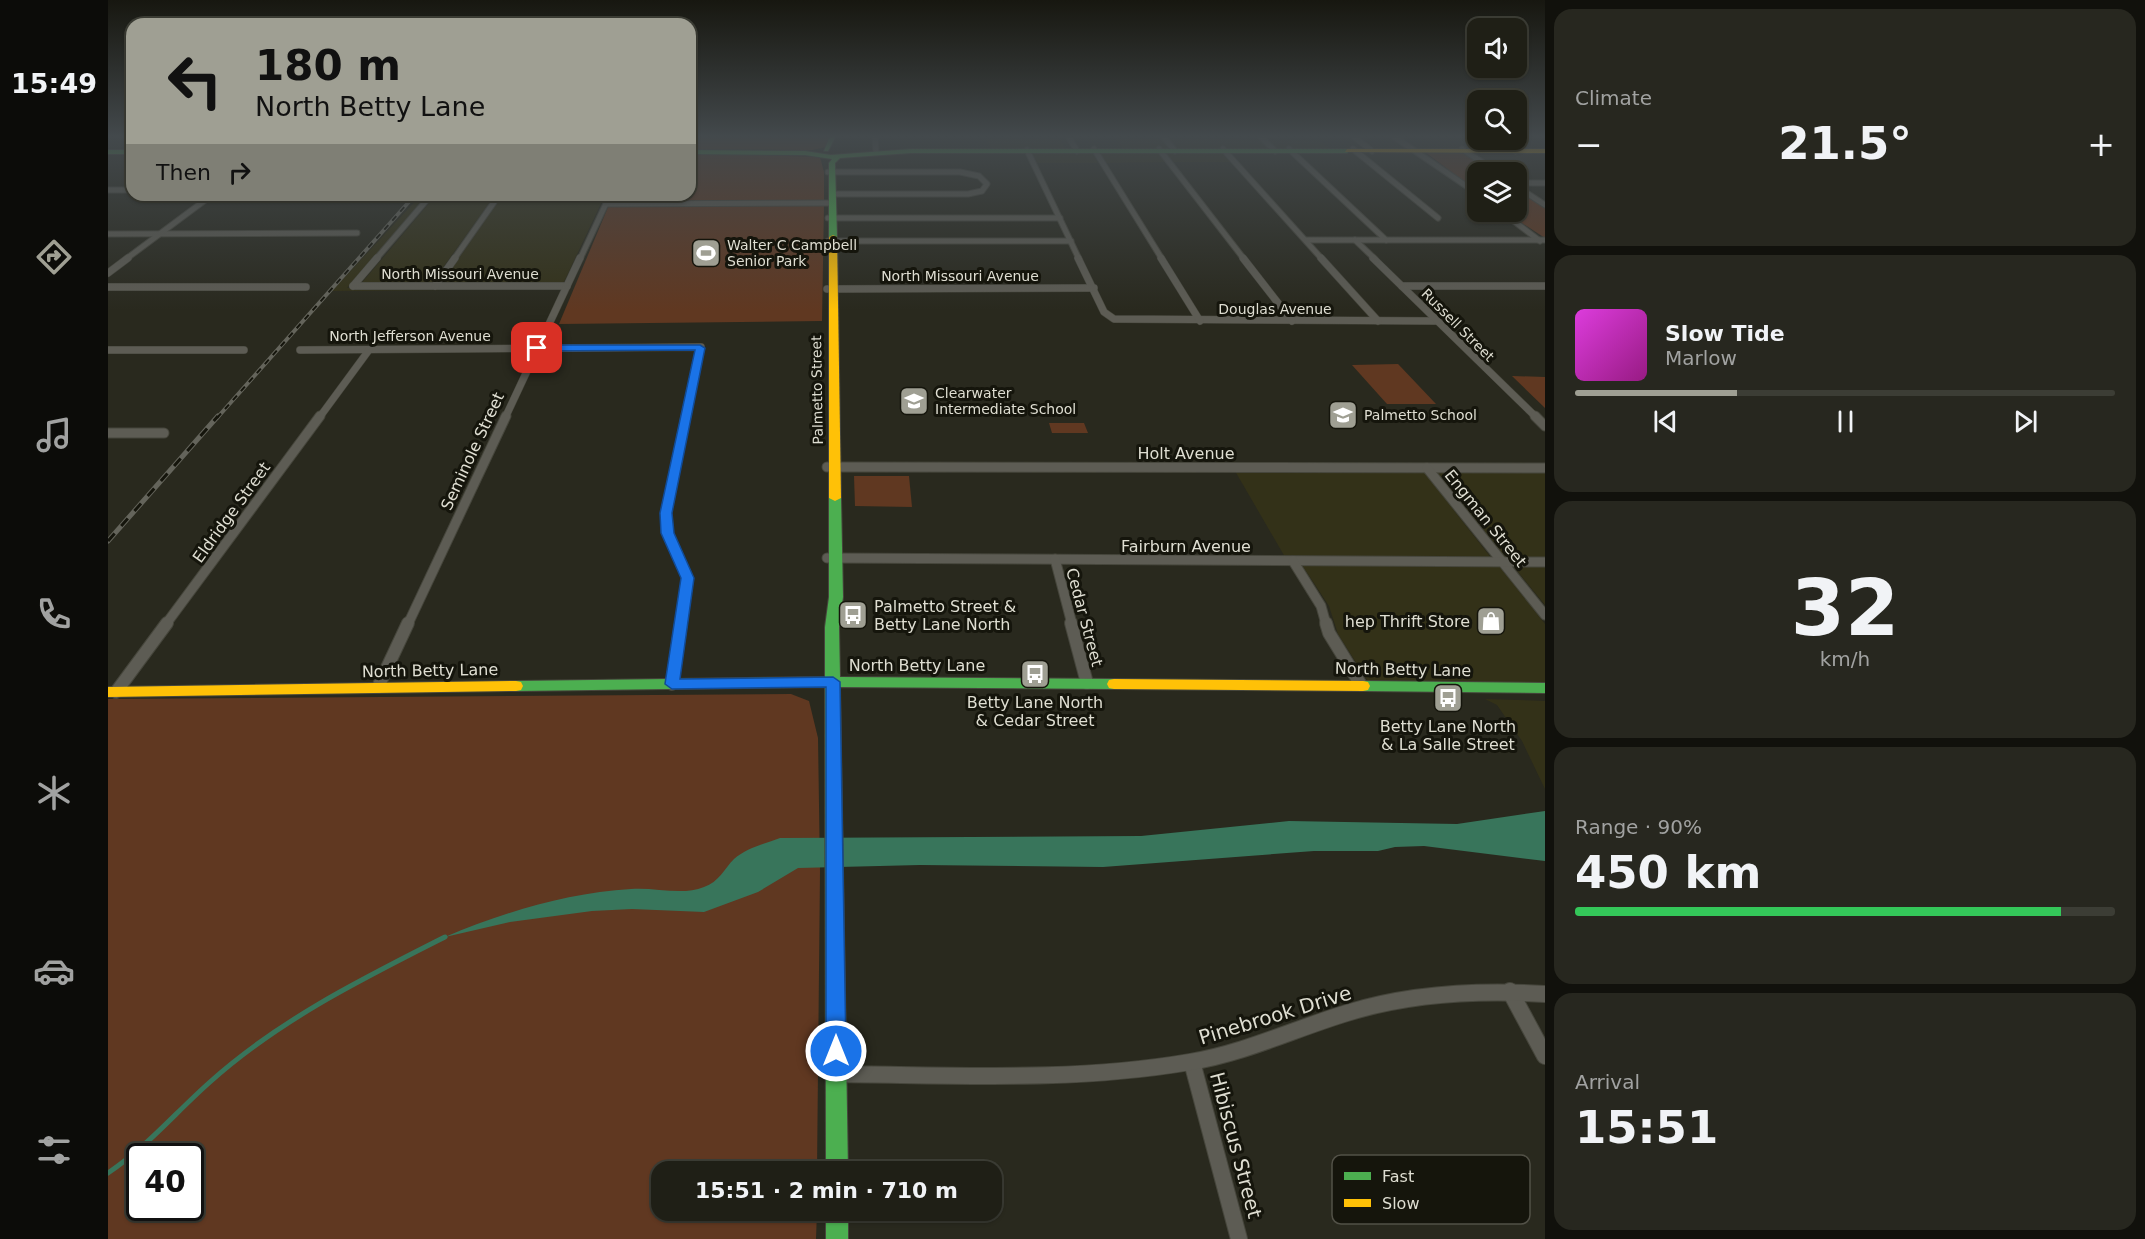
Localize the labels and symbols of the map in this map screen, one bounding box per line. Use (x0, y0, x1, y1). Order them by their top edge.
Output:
sports icon: Walter C Campbell Senior Park (690, 237, 722, 269)
place label: Walter C Campbell Senior Park (727, 237, 857, 269)
street label: North Missouri Avenue (381, 266, 539, 282)
street label: North Missouri Avenue (881, 268, 1039, 284)
street label: Russell Street (1418, 285, 1498, 365)
street label: Douglas Avenue (1218, 301, 1332, 317)
pin (511, 322, 562, 373)
street label: North Jefferson Avenue (329, 328, 491, 344)
street label: Palmetto Street (808, 335, 826, 445)
school or university icon: Clearwater Intermediate School (898, 385, 930, 417)
place label: Clearwater Intermediate School (935, 385, 1076, 417)
street label: Seminole Street (437, 389, 508, 513)
school or university icon: Palmetto School (1327, 399, 1359, 431)
place label: Palmetto School (1364, 407, 1477, 423)
street label: Holt Avenue (1137, 444, 1235, 463)
street label: Eldridge Street (189, 458, 274, 566)
street label: Engman Street (1441, 466, 1531, 571)
street label: Fairburn Avenue (1121, 537, 1251, 556)
street label: Cedar Street (1062, 566, 1107, 668)
place label: Palmetto Street & Betty Lane North (874, 597, 1016, 634)
bus stop icon: Palmetto Street & Betty Lane North (837, 599, 869, 631)
shop icon: hep Thrift Store (1475, 605, 1507, 637)
place label: hep Thrift Store (1345, 612, 1470, 631)
street label: North Betty Lane (849, 656, 985, 675)
bus stop icon: Betty Lane North & Cedar Street (1019, 658, 1051, 690)
street label: North Betty Lane (1335, 659, 1471, 680)
street label: North Betty Lane (362, 660, 498, 681)
bus stop icon: Betty Lane North & La Salle Street (1432, 682, 1464, 714)
place label: Betty Lane North & Cedar Street (967, 693, 1103, 730)
place label: Betty Lane North & La Salle Street (1380, 717, 1516, 754)
street label: Pinebrook Drive (1196, 980, 1354, 1050)
position arrow (804, 1019, 868, 1083)
street label: Hibiscus Street (1205, 1069, 1267, 1221)
speed limit sign: 40 (126, 1143, 204, 1221)
legend (1332, 1155, 1530, 1224)
text: Fast (1382, 1167, 1414, 1186)
text: Slow (1382, 1194, 1419, 1213)

